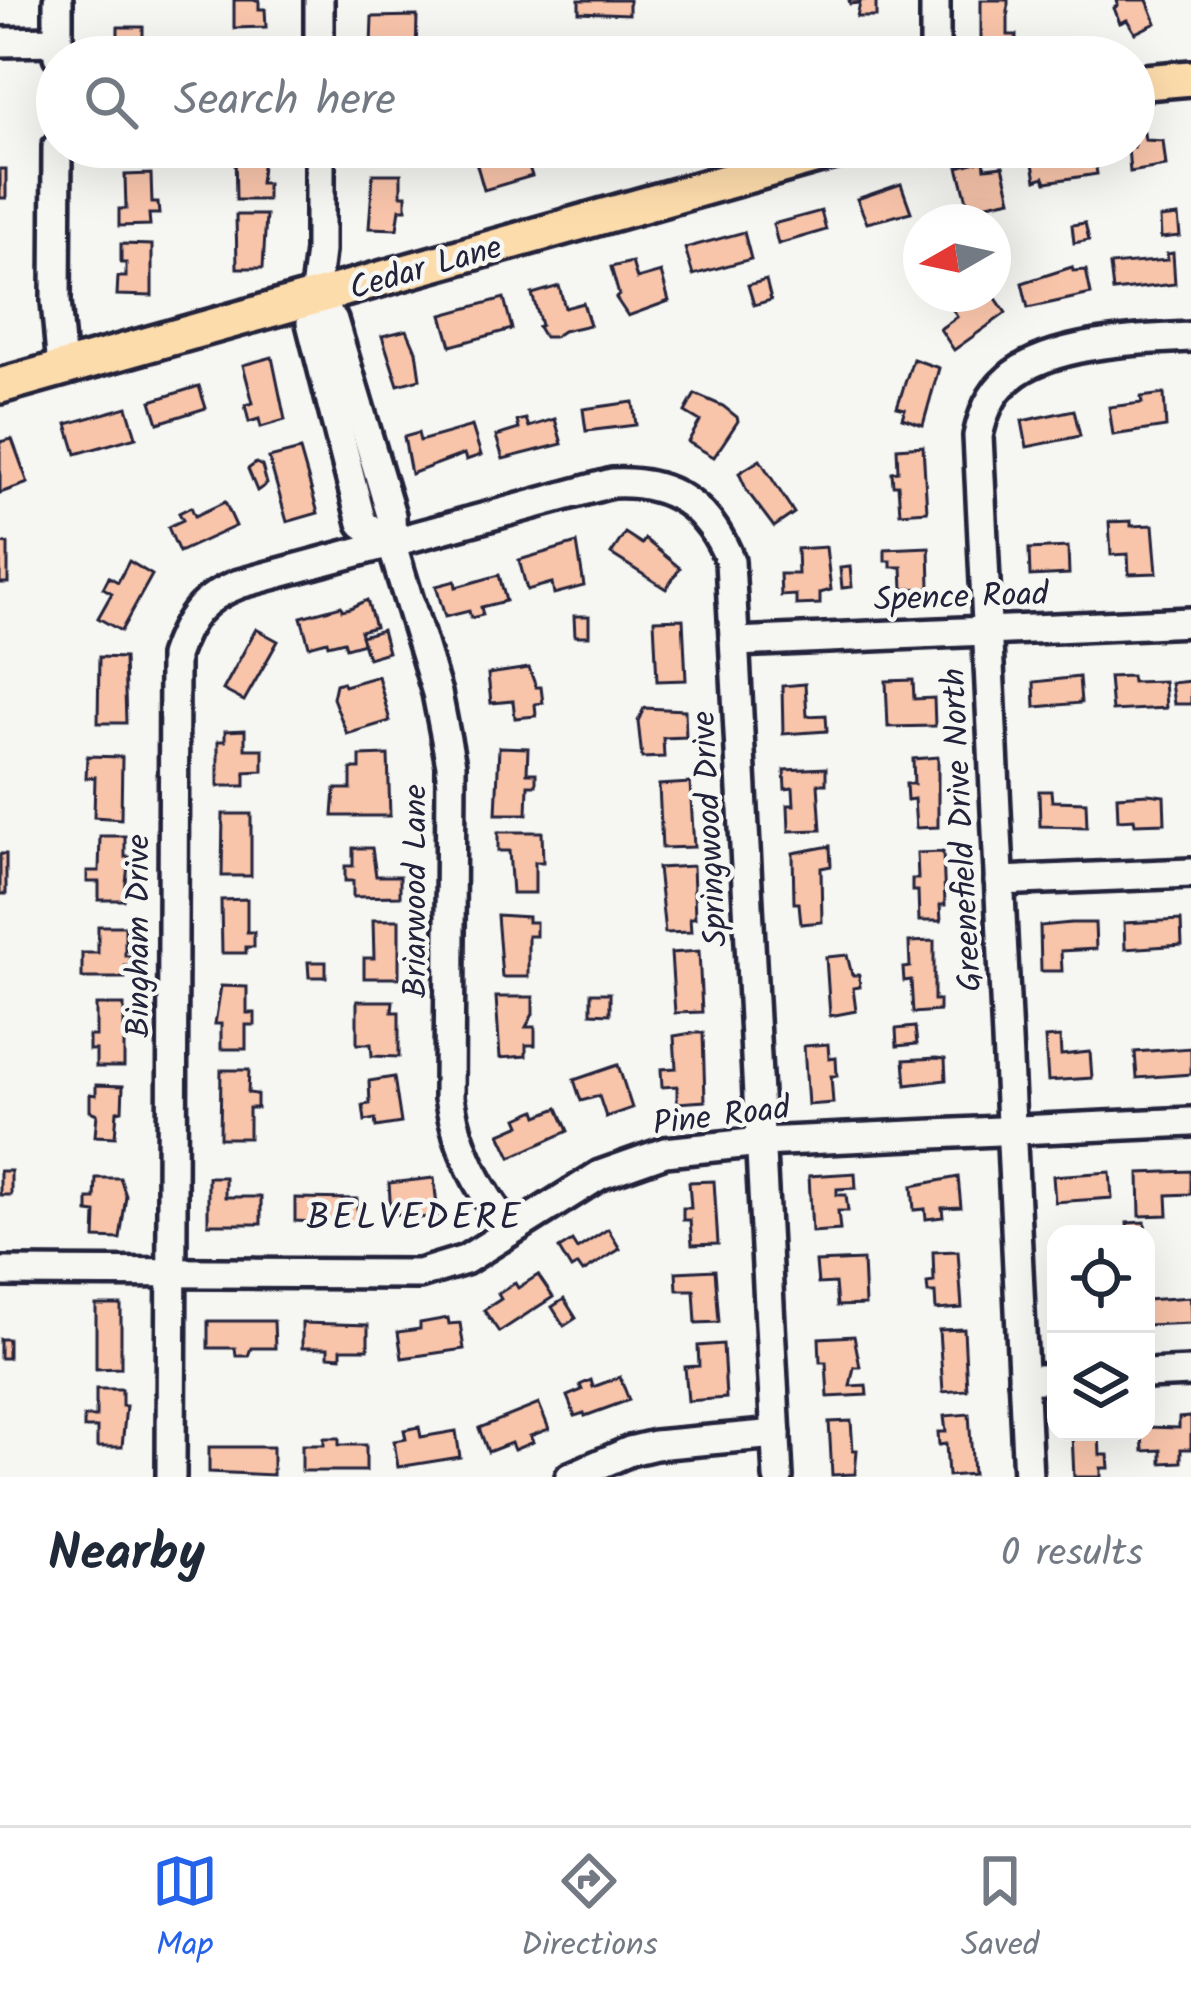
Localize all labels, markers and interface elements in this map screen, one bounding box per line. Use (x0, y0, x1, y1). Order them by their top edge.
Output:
search box (36, 36, 1155, 168)
text: Search here (174, 66, 396, 138)
icon: search (78, 69, 144, 135)
north arrow (903, 204, 1011, 312)
street label: Cedar Lane (343, 222, 509, 316)
street label: Spence Road (873, 569, 1051, 628)
street label: Greenefield Drive North (929, 667, 998, 993)
street label: Springwood Drive (679, 709, 744, 948)
street label: Briarwood Lane (391, 784, 444, 998)
street label: Bingham Drive (114, 834, 167, 1038)
street label: Pine Road (650, 1083, 794, 1152)
district label: BELVEDERE (306, 1191, 524, 1248)
map controls (1047, 1225, 1155, 1441)
button: locate (1047, 1225, 1155, 1333)
button: layers (1047, 1333, 1155, 1441)
text: Nearby (48, 1515, 205, 1596)
text: 0 results (1001, 1524, 1143, 1586)
tab: Map (152, 1848, 218, 1973)
tab: Directions (521, 1848, 658, 1973)
tab: Saved (961, 1848, 1039, 1973)

